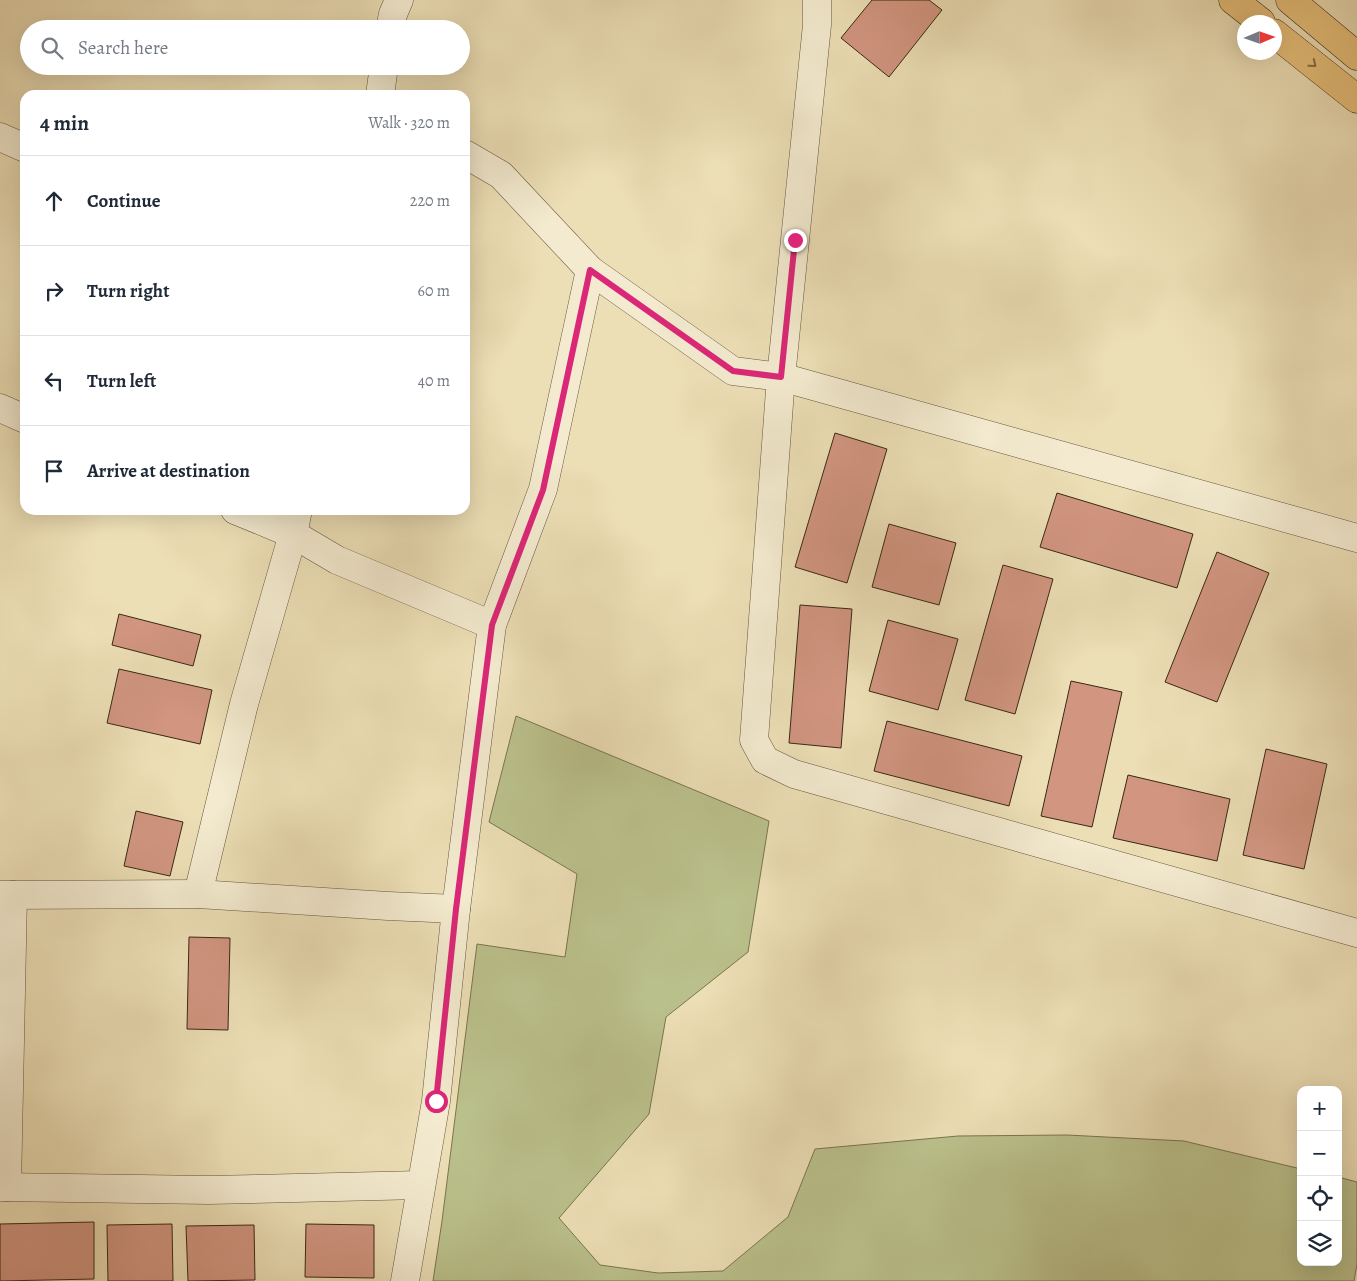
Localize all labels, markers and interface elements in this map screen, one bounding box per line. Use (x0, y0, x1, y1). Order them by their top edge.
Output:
north arrow (1237, 15, 1282, 60)
search box (20, 20, 470, 75)
icon: search (38, 34, 66, 62)
text: Search here (78, 35, 168, 61)
one-way arrow (1307, 58, 1316, 67)
text: 4 min (40, 109, 89, 137)
text: Walk · 320 m (368, 112, 450, 134)
icon: ahead (40, 187, 68, 215)
text: Continue (87, 188, 161, 214)
text: 220 m (410, 190, 450, 212)
route end (784, 229, 807, 252)
icon: right (40, 277, 68, 305)
text: Turn right (87, 278, 169, 304)
text: 60 m (418, 280, 450, 302)
icon: left (40, 367, 68, 395)
text: Turn left (87, 368, 156, 394)
text: 40 m (418, 370, 450, 392)
icon: arrive (40, 457, 68, 485)
text: Arrive at destination (87, 458, 250, 484)
map controls (1297, 1086, 1342, 1266)
button: + (1297, 1086, 1342, 1131)
route start (425, 1090, 448, 1113)
button: − (1297, 1131, 1342, 1176)
button: locate (1297, 1176, 1342, 1221)
button: layers (1297, 1221, 1342, 1266)

